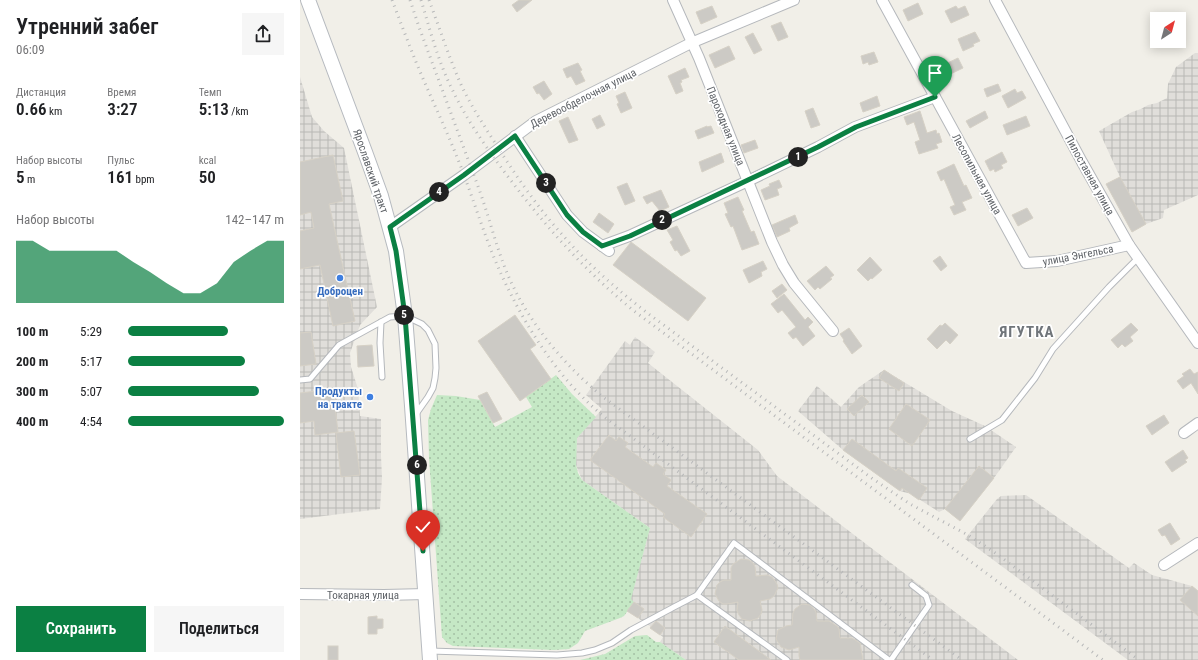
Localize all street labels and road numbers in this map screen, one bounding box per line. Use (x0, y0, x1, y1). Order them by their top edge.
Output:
street label: Деревообделочная улица (528, 66, 639, 131)
street label: Пароходная улица (704, 85, 747, 168)
street label: Ярославский тракт (350, 127, 391, 215)
street label: Лесопильная улица (949, 132, 1004, 217)
street label: Пилоставная улица (1062, 133, 1117, 217)
street label: улица Энгельса (1042, 242, 1114, 269)
street label: Токарная улица (327, 589, 399, 602)

